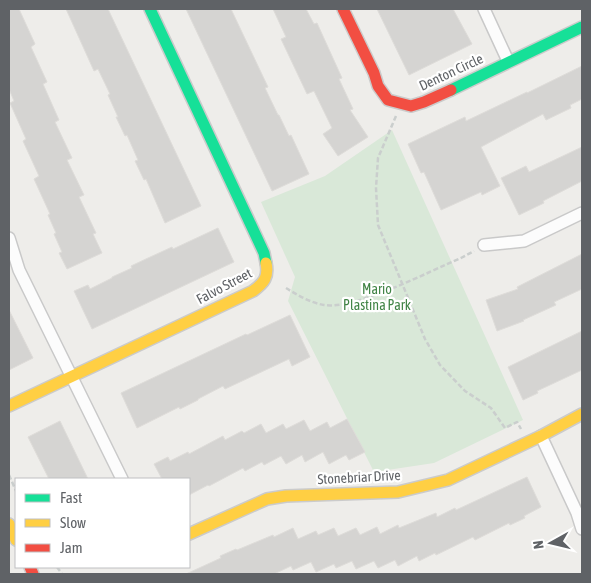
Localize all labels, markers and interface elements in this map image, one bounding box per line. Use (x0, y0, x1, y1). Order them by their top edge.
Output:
street label: Denton Circle (416, 50, 486, 94)
street label: Falvo Street (194, 265, 254, 307)
park label: Mario Plastina Park (343, 281, 411, 313)
street label: Stonebriar Drive (317, 467, 401, 487)
legend (15, 478, 190, 568)
text: Fast (60, 489, 82, 506)
text: Slow (60, 514, 86, 531)
north arrow (526, 518, 576, 568)
text: Jam (60, 539, 83, 556)
text: N (530, 540, 547, 550)

